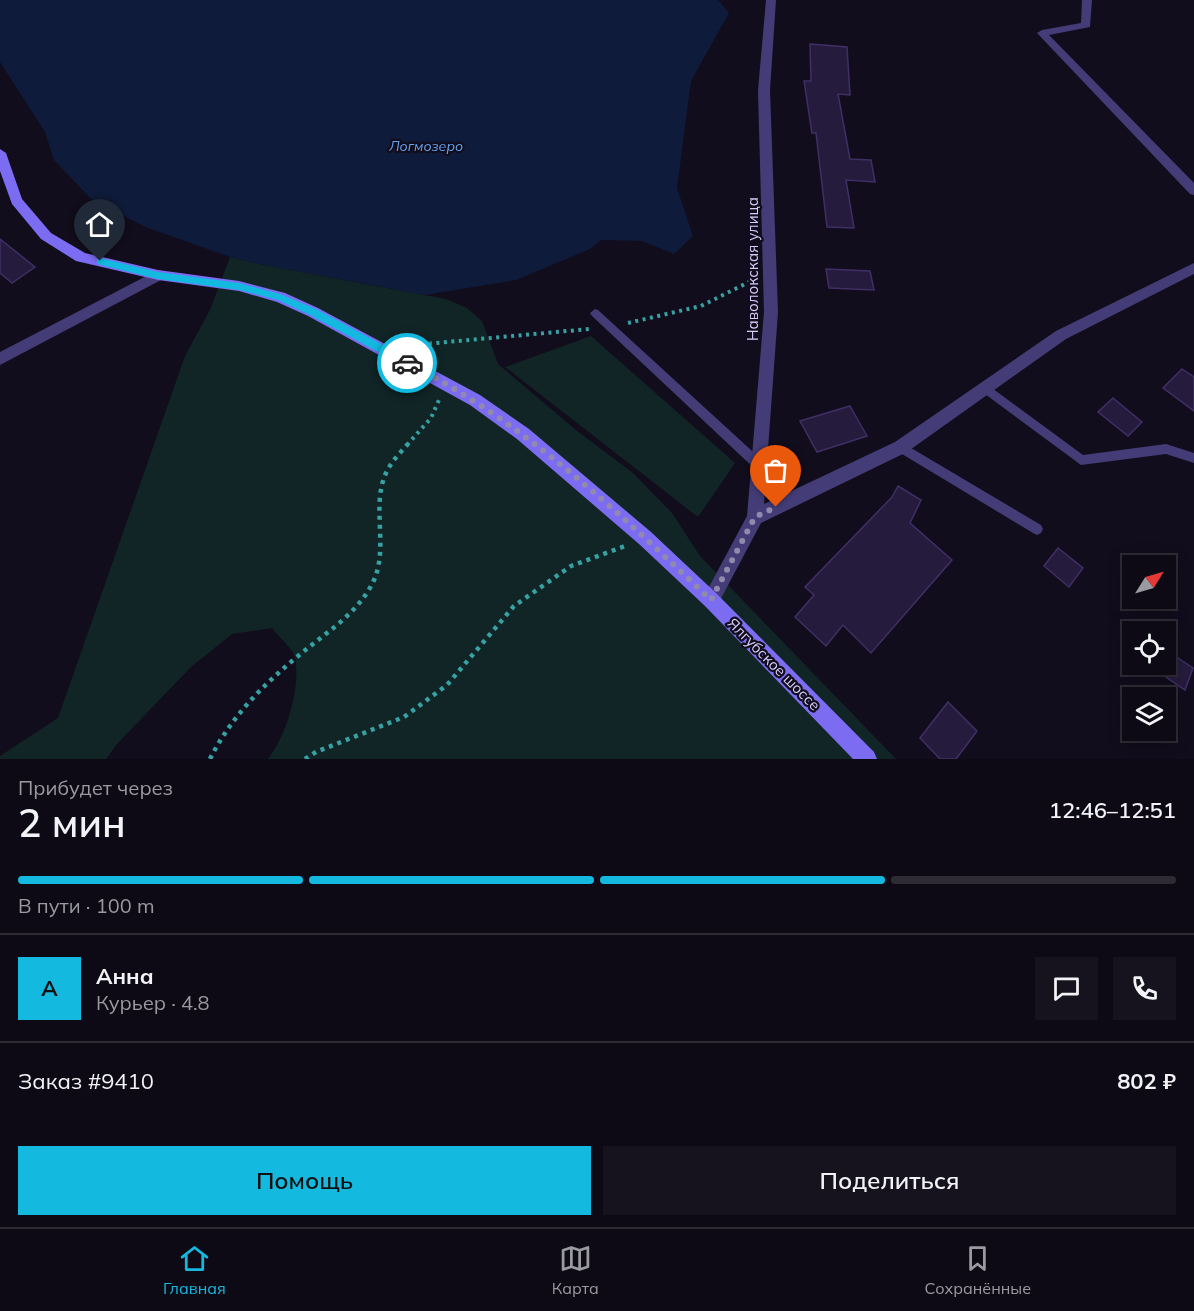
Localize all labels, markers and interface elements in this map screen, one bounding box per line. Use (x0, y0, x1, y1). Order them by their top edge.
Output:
water label: Логмозеро (388, 137, 463, 155)
street label: Наволокская улица (743, 197, 762, 341)
pin (74, 199, 125, 261)
icon: home (83, 208, 116, 241)
courier (377, 333, 437, 393)
icon: car (391, 347, 424, 380)
pin (750, 445, 801, 507)
icon: bag (759, 454, 792, 487)
north arrow (1122, 555, 1176, 609)
map controls (1122, 555, 1176, 741)
street label: Ялгубское шоссе (724, 614, 824, 714)
button: locate (1122, 621, 1176, 675)
button: layers (1122, 687, 1176, 741)
text: Прибудет через (18, 775, 173, 800)
text: 12:46–12:51 (1049, 796, 1176, 824)
text: 2 мин (18, 798, 126, 847)
text: В пути · 100 m (18, 893, 154, 918)
button: chat (1035, 957, 1098, 1020)
button: phone (1113, 957, 1176, 1020)
text: Анна (96, 962, 154, 990)
text: А (41, 974, 58, 1002)
text: Курьер · 4.8 (96, 990, 210, 1015)
text: Заказ #9410 (18, 1067, 154, 1095)
text: 802 ₽ (1117, 1067, 1176, 1095)
button: Помощь (18, 1146, 591, 1215)
button: Поделиться (603, 1146, 1176, 1215)
tab: Главная (163, 1242, 226, 1298)
tab: Карта (552, 1242, 599, 1298)
tab: Сохранённые (925, 1242, 1031, 1298)

